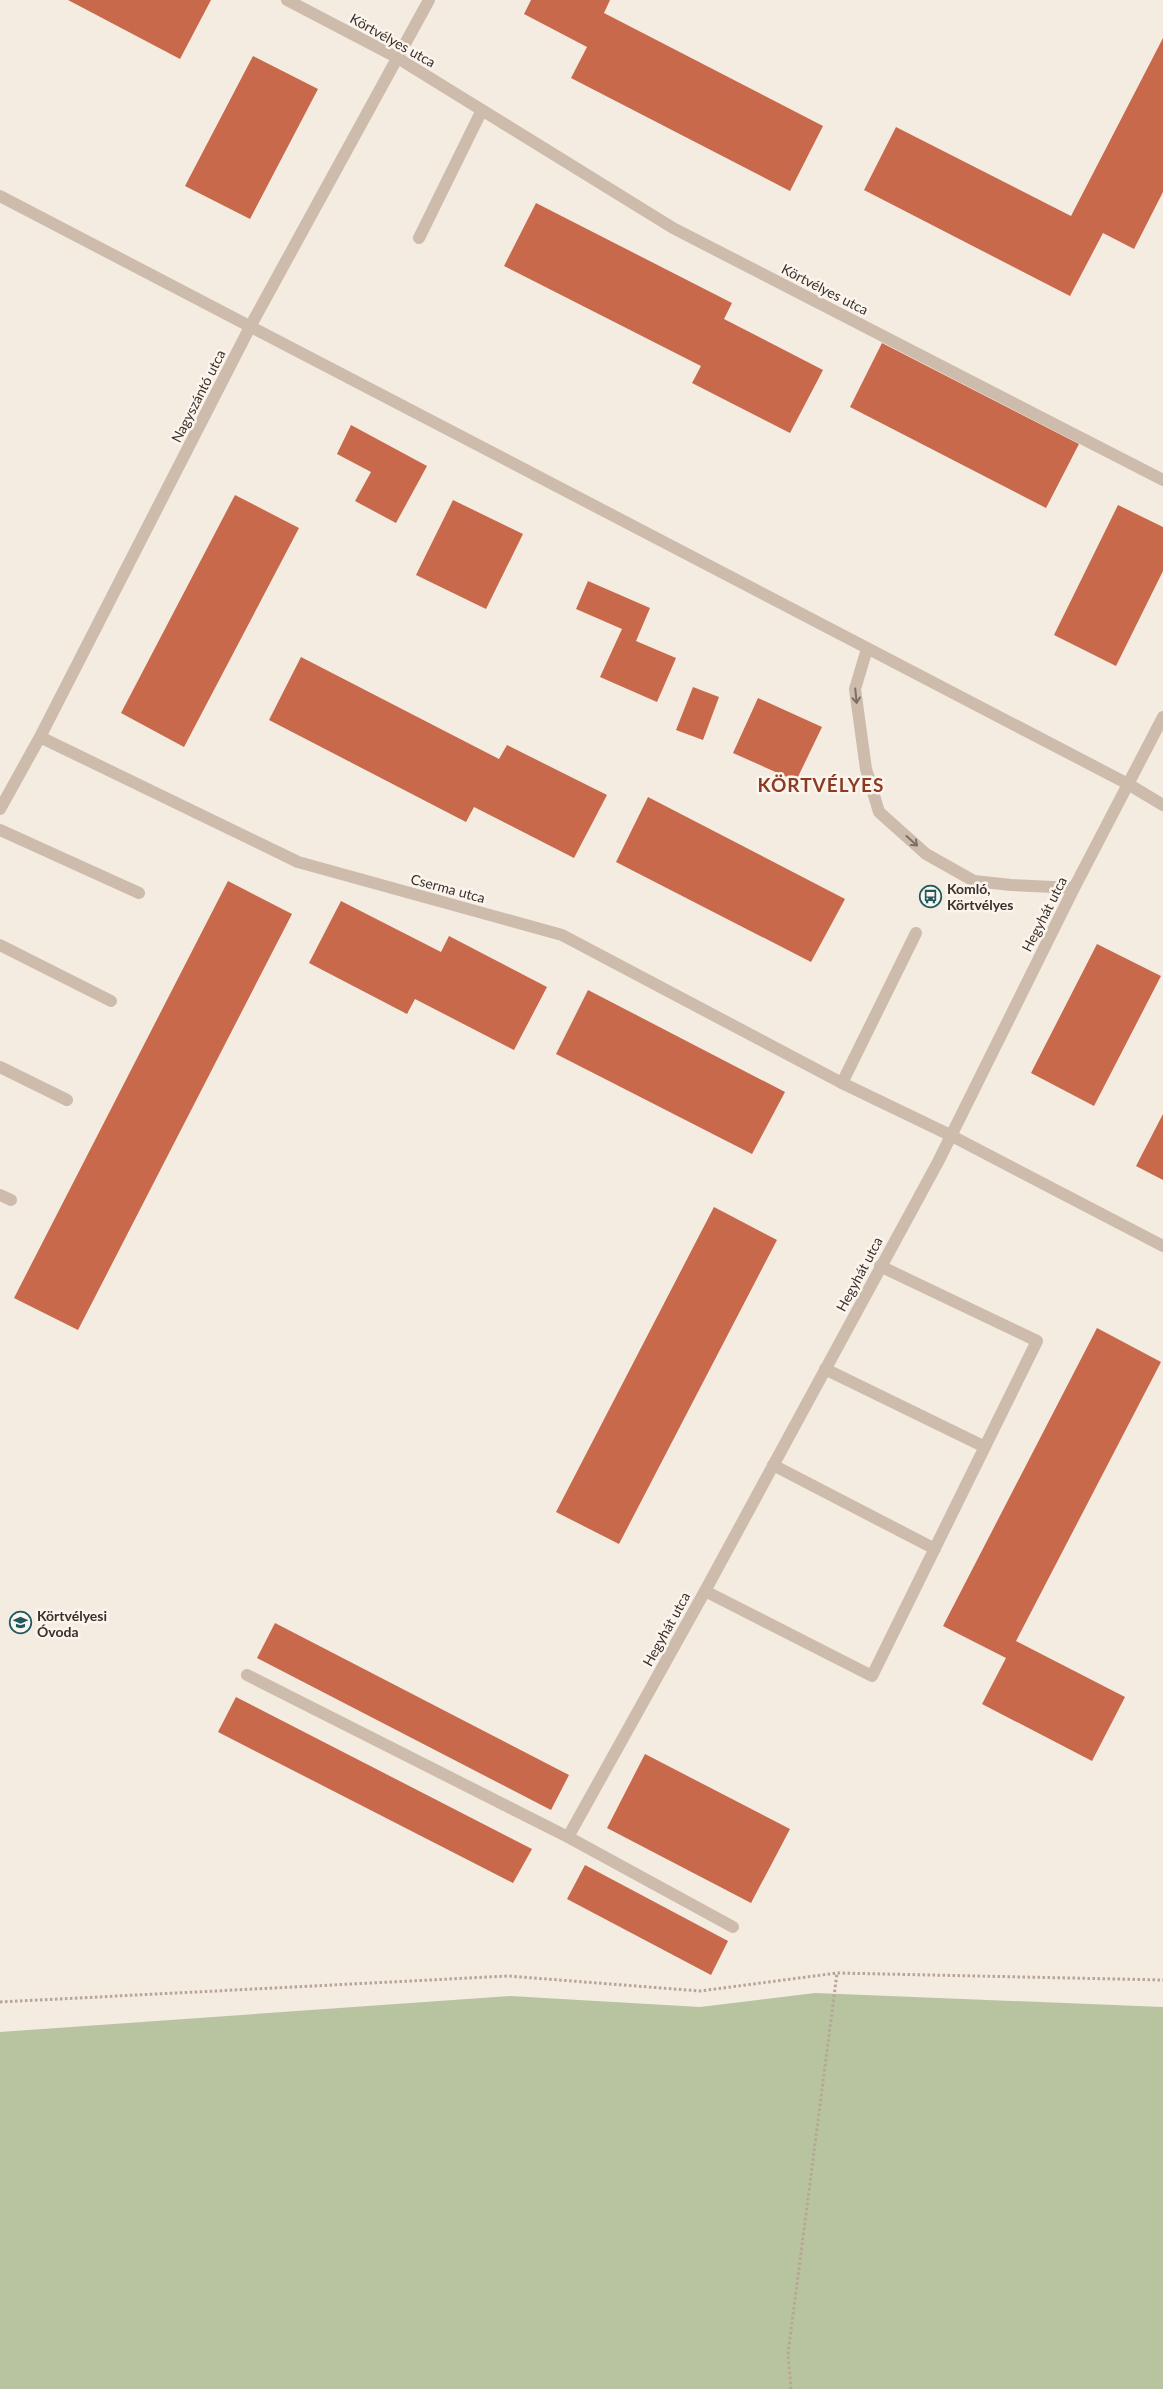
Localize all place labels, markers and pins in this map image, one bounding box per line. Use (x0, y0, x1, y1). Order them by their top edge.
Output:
place label: Komló, Körtvélyes (947, 880, 1013, 913)
bus stop icon: Komló, Körtvélyes (919, 884, 943, 908)
place label: Körtvélyesi Óvoda (37, 1607, 107, 1640)
school or university icon: Körtvélyesi Óvoda (9, 1611, 33, 1635)

